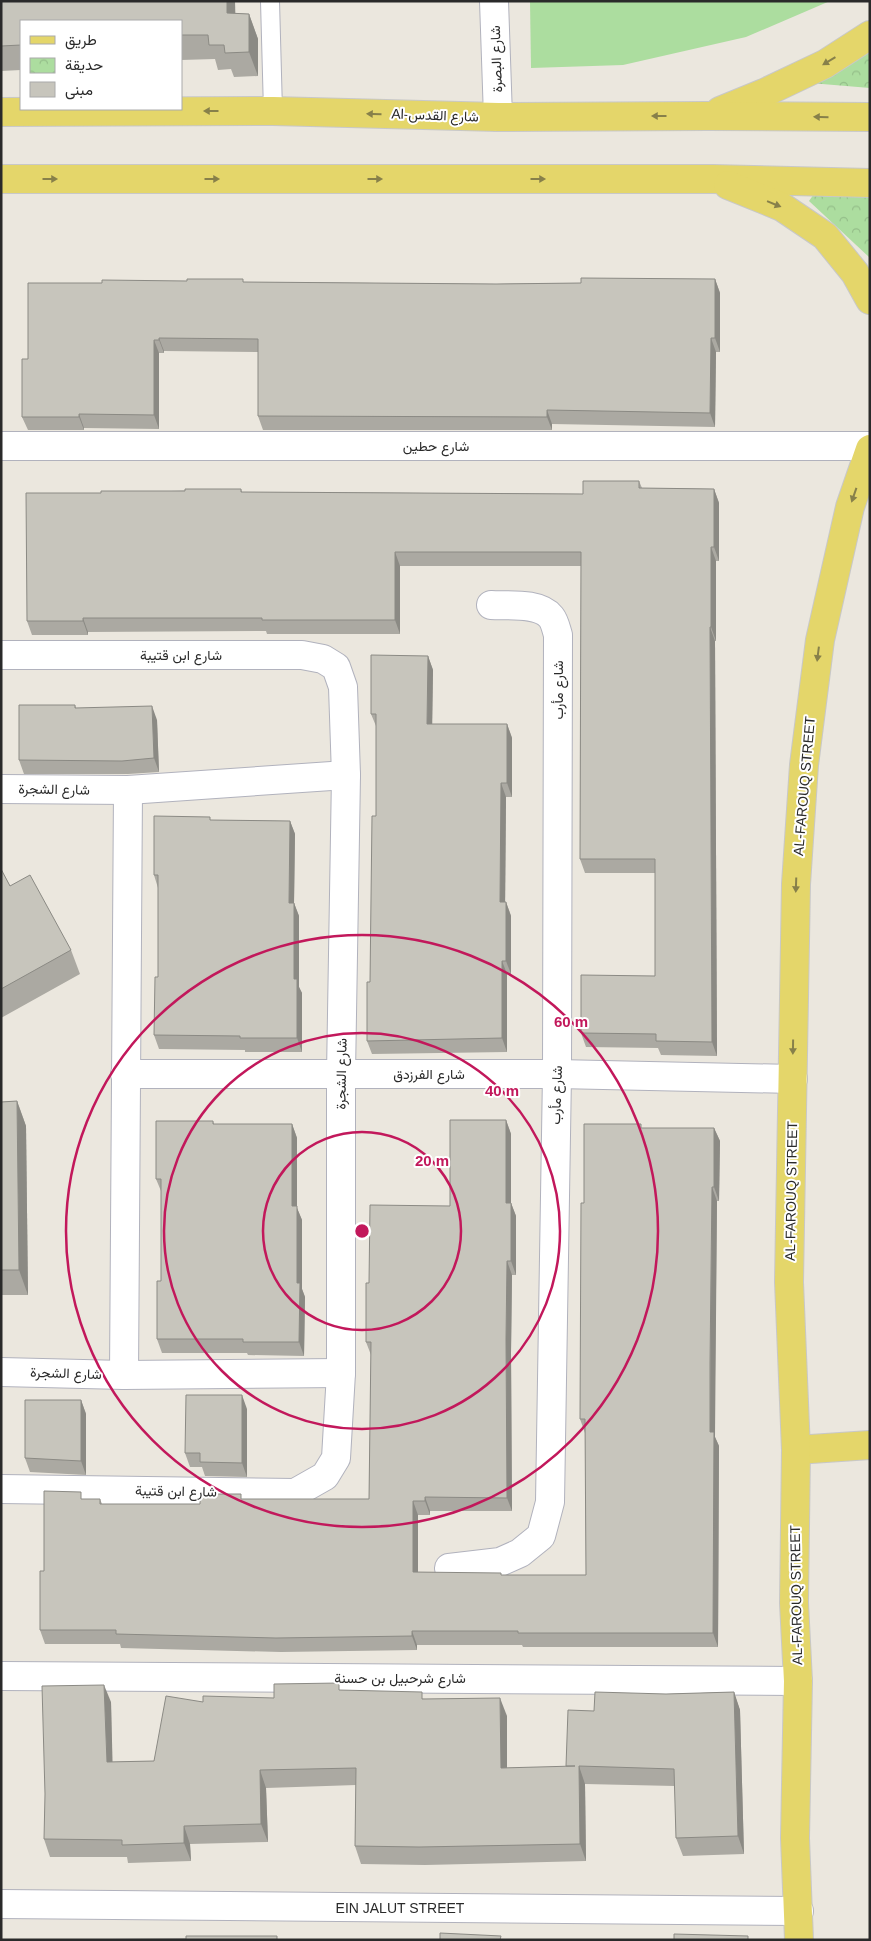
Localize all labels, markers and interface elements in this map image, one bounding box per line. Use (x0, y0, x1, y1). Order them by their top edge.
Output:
legend (20, 20, 182, 110)
street label: شارع البصرة (487, 25, 508, 93)
text: طريق (65, 31, 97, 50)
text: حديقة (65, 56, 103, 74)
one-way arrow (822, 56, 835, 65)
text: مبنى (65, 81, 93, 100)
street label: Al-شارع القدس (391, 105, 479, 128)
one-way arrow (203, 107, 219, 115)
one-way arrow (365, 109, 381, 117)
one-way arrow (650, 112, 666, 120)
one-way arrow (813, 113, 829, 121)
one-way arrow (42, 175, 58, 183)
one-way arrow (205, 175, 221, 183)
one-way arrow (367, 175, 383, 183)
one-way arrow (530, 175, 546, 183)
one-way arrow (767, 201, 781, 209)
street label: شارع حطين (403, 438, 469, 457)
one-way arrow (850, 488, 858, 503)
one-way arrow (814, 646, 822, 662)
street label: شارع ابن قتيبة (140, 647, 222, 666)
street label: شارع مأرب (550, 660, 569, 720)
street label: AL-FAROUQ STREET (790, 715, 818, 856)
street label: شارع الشجرة (18, 780, 90, 801)
one-way arrow (792, 877, 800, 893)
text: 60 m (554, 1013, 588, 1030)
street label: شارع الشجرة (332, 1038, 353, 1110)
one-way arrow (789, 1040, 797, 1056)
street label: شارع مأرب (547, 1065, 568, 1125)
street label: شارع الفرزدق (393, 1066, 465, 1085)
text: 40 m (485, 1082, 519, 1099)
street label: AL-FAROUQ STREET (782, 1120, 800, 1261)
text: 20 m (415, 1152, 449, 1169)
centre of rings (353, 1222, 371, 1240)
street label: شارع الشجرة (30, 1364, 102, 1385)
street label: شارع ابن قتيبة (135, 1482, 217, 1503)
street label: AL-FAROUQ STREET (787, 1524, 805, 1665)
street label: شارع شرحبيل بن حسنة (334, 1670, 466, 1689)
street label: EIN JALUT STREET (336, 1900, 465, 1916)

